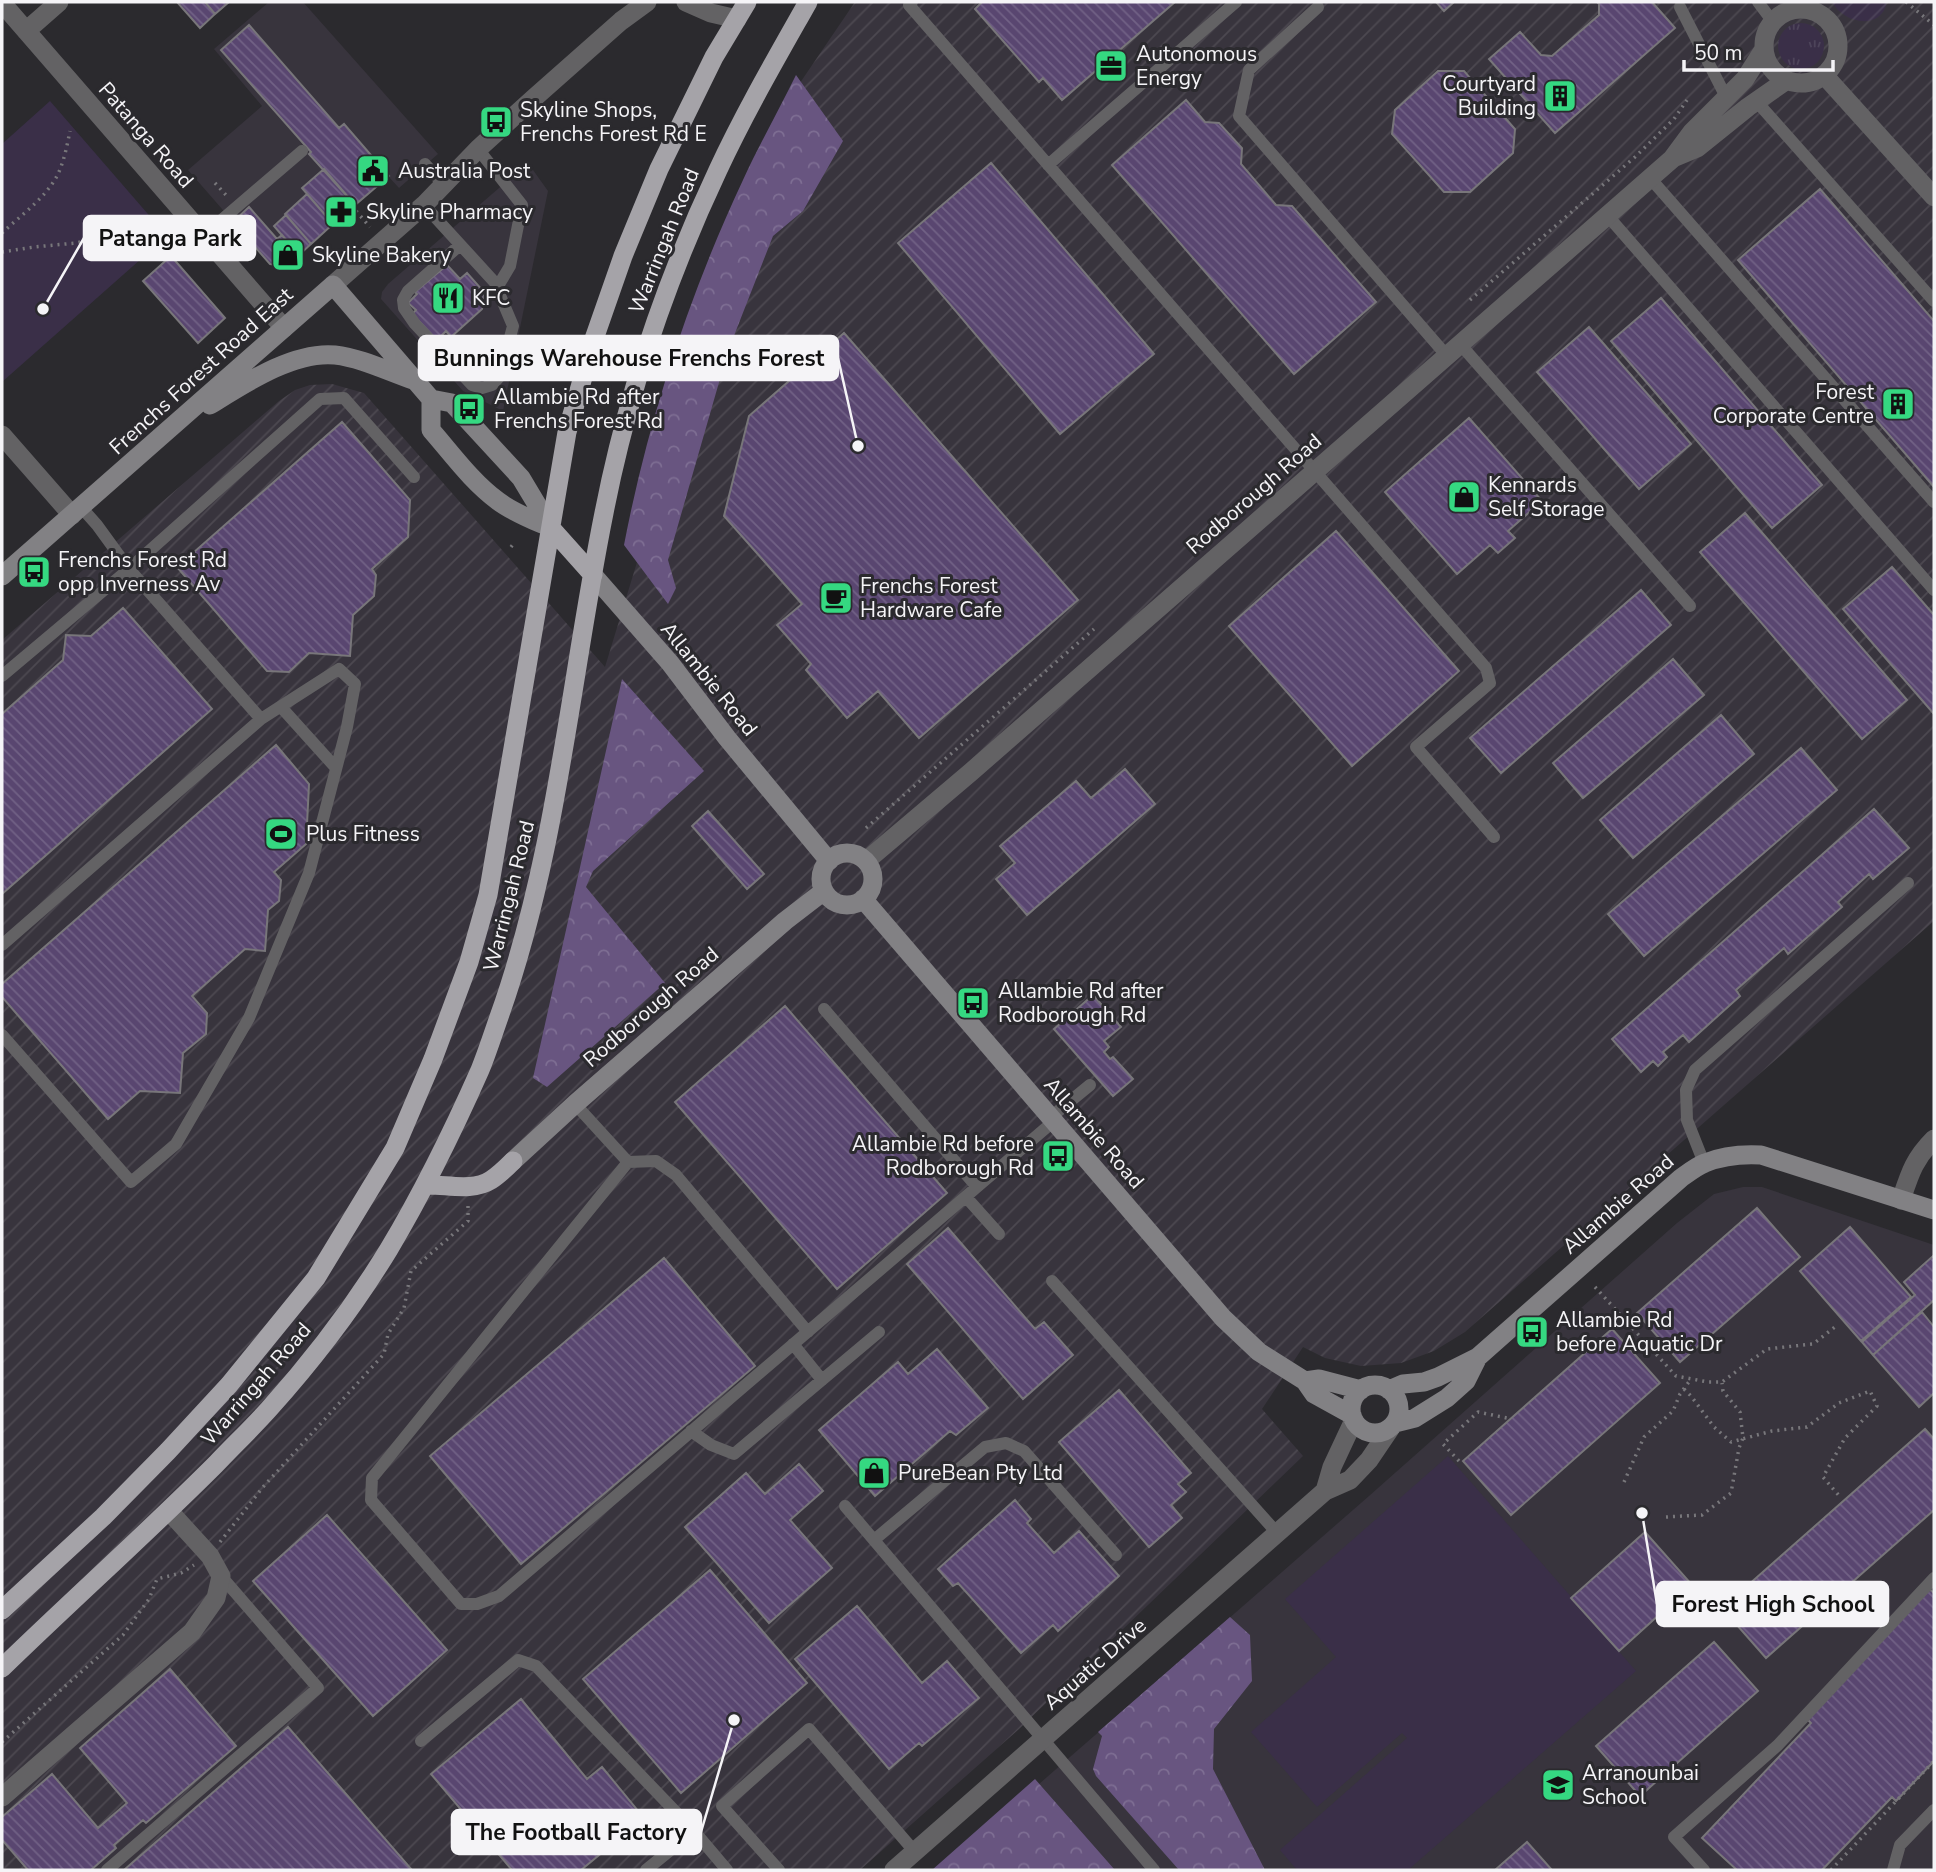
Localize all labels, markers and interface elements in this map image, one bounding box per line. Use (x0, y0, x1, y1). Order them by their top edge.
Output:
scale bar (1684, 28, 1833, 72)
text: 50 m (1694, 39, 1743, 67)
place label: Autonomous Energy (1136, 40, 1257, 92)
office icon: Autonomous Energy (1092, 47, 1130, 85)
place label: Courtyard Building (1442, 70, 1536, 122)
street label: Patanga Road (92, 76, 200, 194)
building icon: Courtyard Building (1541, 77, 1579, 115)
place label: Skyline Shops, Frenchs Forest Rd E (520, 96, 707, 148)
bus stop icon: Skyline Shops, Frenchs Forest Rd E (477, 103, 515, 141)
public building icon: Australia Post (354, 152, 392, 190)
place label: Australia Post (398, 157, 531, 185)
street label: Warringah Road (622, 164, 706, 318)
pharmacy icon: Skyline Pharmacy (322, 193, 360, 231)
place label: Skyline Pharmacy (366, 198, 533, 226)
callout: Patanga Park (84, 216, 255, 260)
text: Patanga Park (99, 223, 242, 254)
shop icon: Skyline Bakery (269, 236, 307, 274)
place label: Skyline Bakery (312, 241, 451, 269)
restaurant icon: KFC (429, 279, 467, 317)
street label: Frenchs Forest Road East (103, 281, 299, 461)
place label: KFC (472, 284, 510, 312)
callout: Bunnings Warehouse Frenchs Forest (419, 336, 838, 380)
text: Bunnings Warehouse Frenchs Forest (434, 343, 825, 374)
place label: Forest Corporate Centre (1713, 378, 1875, 430)
place label: Allambie Rd after Frenchs Forest Rd (494, 383, 663, 435)
building icon: Forest Corporate Centre (1879, 385, 1917, 423)
bus stop icon: Allambie Rd after Frenchs Forest Rd (450, 390, 488, 428)
street label: Rodborough Road (1180, 427, 1328, 561)
place label: Kennards Self Storage (1488, 471, 1604, 523)
shop icon: Kennards Self Storage (1445, 478, 1483, 516)
place label: Frenchs Forest Rd opp Inverness Av (58, 546, 227, 598)
bus stop icon: Frenchs Forest Rd opp Inverness Av (15, 553, 53, 591)
place label: Frenchs Forest Hardware Cafe (860, 572, 1002, 624)
cafe icon: Frenchs Forest Hardware Cafe (817, 579, 855, 617)
street label: Allambie Road (654, 616, 764, 742)
sports icon: Plus Fitness (262, 815, 300, 853)
street label: Warringah Road (477, 818, 541, 974)
place label: Plus Fitness (306, 820, 420, 848)
street label: Rodborough Road (577, 940, 725, 1074)
place label: Allambie Rd after Rodborough Rd (998, 977, 1164, 1029)
bus stop icon: Allambie Rd after Rodborough Rd (954, 984, 992, 1022)
street label: Allambie Road (1038, 1071, 1150, 1195)
place label: Allambie Rd before Rodborough Rd (852, 1130, 1034, 1182)
bus stop icon: Allambie Rd before Rodborough Rd (1039, 1137, 1077, 1175)
street label: Allambie Road (1556, 1148, 1680, 1260)
place label: Allambie Rd before Aquatic Dr (1556, 1306, 1723, 1358)
bus stop icon: Allambie Rd before Aquatic Dr (1513, 1313, 1551, 1351)
street label: Warringah Road (195, 1317, 317, 1451)
shop icon: PureBean Pty Ltd (855, 1454, 893, 1492)
place label: PureBean Pty Ltd (898, 1459, 1063, 1487)
callout: Forest High School (1657, 1582, 1888, 1626)
text: Forest High School (1671, 1589, 1875, 1620)
street label: Aquatic Drive (1038, 1612, 1152, 1716)
place label: Arranounbai School (1582, 1759, 1699, 1811)
school or university icon: Arranounbai School (1539, 1766, 1577, 1804)
callout: The Football Factory (452, 1810, 701, 1854)
text: The Football Factory (465, 1817, 687, 1848)

